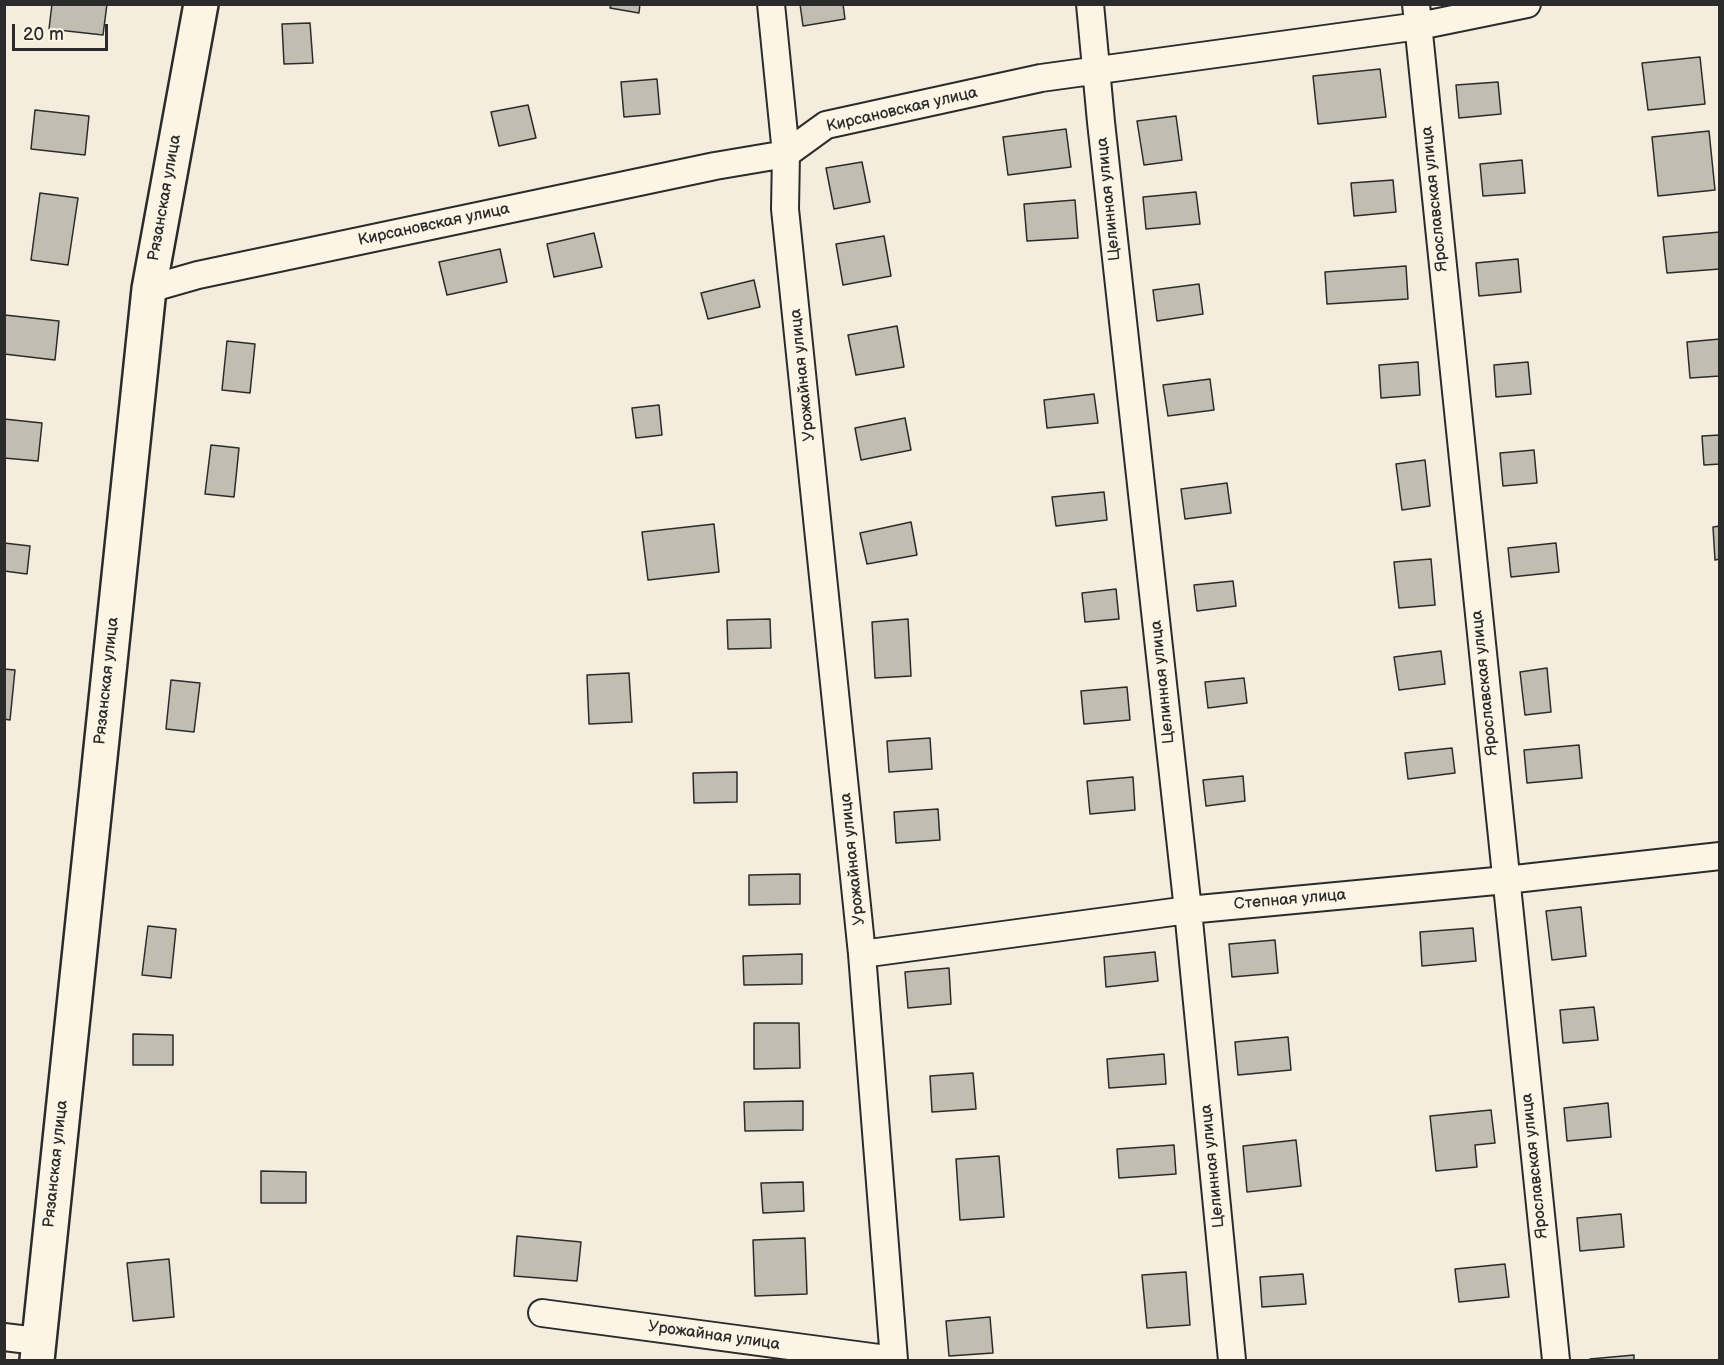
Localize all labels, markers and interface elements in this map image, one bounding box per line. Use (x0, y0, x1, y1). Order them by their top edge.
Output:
scale bar (15, 12, 111, 50)
text: 20 m (23, 24, 64, 45)
street label: Кирсановская улица (825, 83, 979, 137)
street label: Ярославская улица (1418, 125, 1452, 273)
street label: Рязанская улица (144, 133, 186, 263)
street label: Целинная улица (1093, 136, 1125, 262)
street label: Кирсановская улица (356, 200, 512, 250)
street label: Урожайная улица (787, 308, 819, 442)
street label: Ярославская улица (1468, 609, 1502, 757)
street label: Рязанская улица (91, 616, 123, 746)
street label: Целинная улица (1147, 619, 1179, 745)
street label: Урожайная улица (837, 792, 869, 926)
street label: Степная улица (1233, 886, 1347, 914)
street label: Ярославская улица (1518, 1092, 1552, 1240)
street label: Рязанская улица (40, 1099, 72, 1229)
street label: Целинная улица (1197, 1103, 1229, 1229)
street label: Урожайная улица (647, 1317, 781, 1355)

